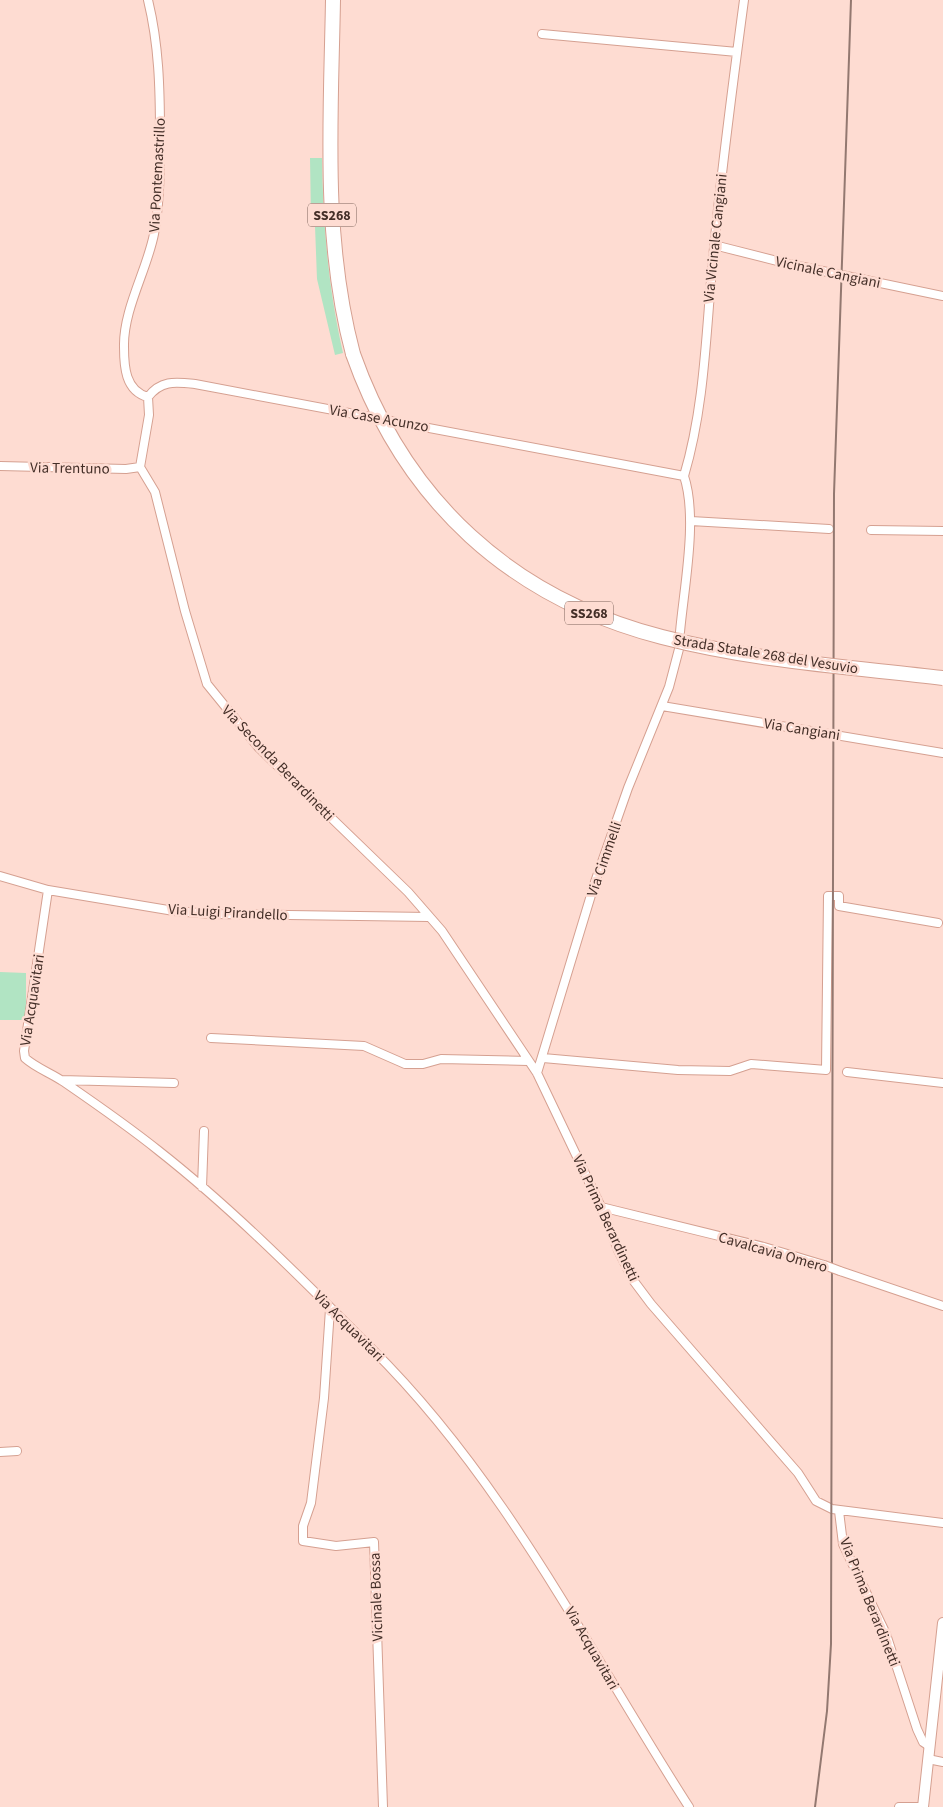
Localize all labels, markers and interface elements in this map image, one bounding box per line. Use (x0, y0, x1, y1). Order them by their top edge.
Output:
street label: Via Pontemastrillo (144, 117, 171, 233)
street label: Via Vicinale Cangiani (698, 173, 733, 303)
road number: SS268 (308, 204, 356, 226)
street label: Vicinale Cangiani (773, 251, 882, 294)
street label: Via Case Acunzo (328, 399, 430, 438)
street label: Via Trentuno (30, 457, 110, 480)
road number: SS268 (565, 602, 613, 624)
street label: Strada Statale 268 del Vesuvio (672, 630, 860, 679)
street label: Via Seconda Berardinetti (217, 701, 339, 826)
street label: Via Cangiani (762, 713, 842, 746)
street label: Via Cimmelli (582, 819, 627, 899)
street label: Via Luigi Pirandello (168, 899, 288, 926)
street label: Via Acquavitari (15, 953, 50, 1047)
street label: Via Prima Berardinetti (567, 1152, 644, 1285)
street label: Cavalcavia Omero (716, 1227, 830, 1278)
street label: Via Acquavitari (308, 1286, 389, 1367)
street label: Via Prima Berardinetti (834, 1535, 905, 1670)
street label: Vicinale Bossa (364, 1552, 389, 1642)
street label: Via Acquavitari (559, 1603, 624, 1694)

